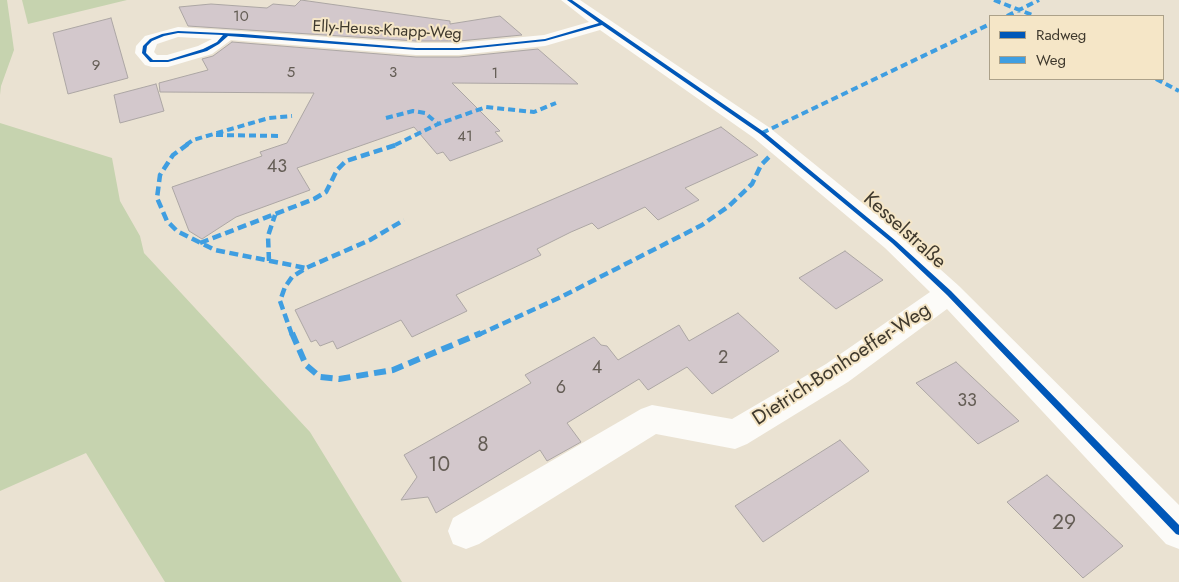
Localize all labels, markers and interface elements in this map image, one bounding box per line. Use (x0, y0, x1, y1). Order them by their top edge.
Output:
house number: 10 (233, 8, 249, 26)
legend (989, 15, 1164, 80)
street label: Elly-Heuss-Knapp-Weg (312, 17, 462, 45)
text: Radweg (1036, 24, 1086, 46)
text: Weg (1036, 49, 1066, 71)
house number: 9 (92, 57, 100, 75)
house number: 5 (287, 64, 295, 82)
house number: 3 (389, 64, 397, 82)
house number: 1 (492, 65, 498, 83)
house number: 41 (457, 128, 473, 146)
house number: 43 (267, 157, 287, 179)
street label: Kesselstraße (858, 188, 950, 274)
street label: Dietrich-Bonhoeffer-Weg (749, 299, 935, 431)
house number: 2 (718, 348, 728, 370)
house number: 4 (592, 358, 602, 380)
house number: 6 (556, 378, 566, 400)
house number: 33 (957, 391, 977, 413)
house number: 8 (477, 433, 489, 459)
house number: 10 (428, 453, 450, 479)
house number: 29 (1052, 511, 1076, 537)

